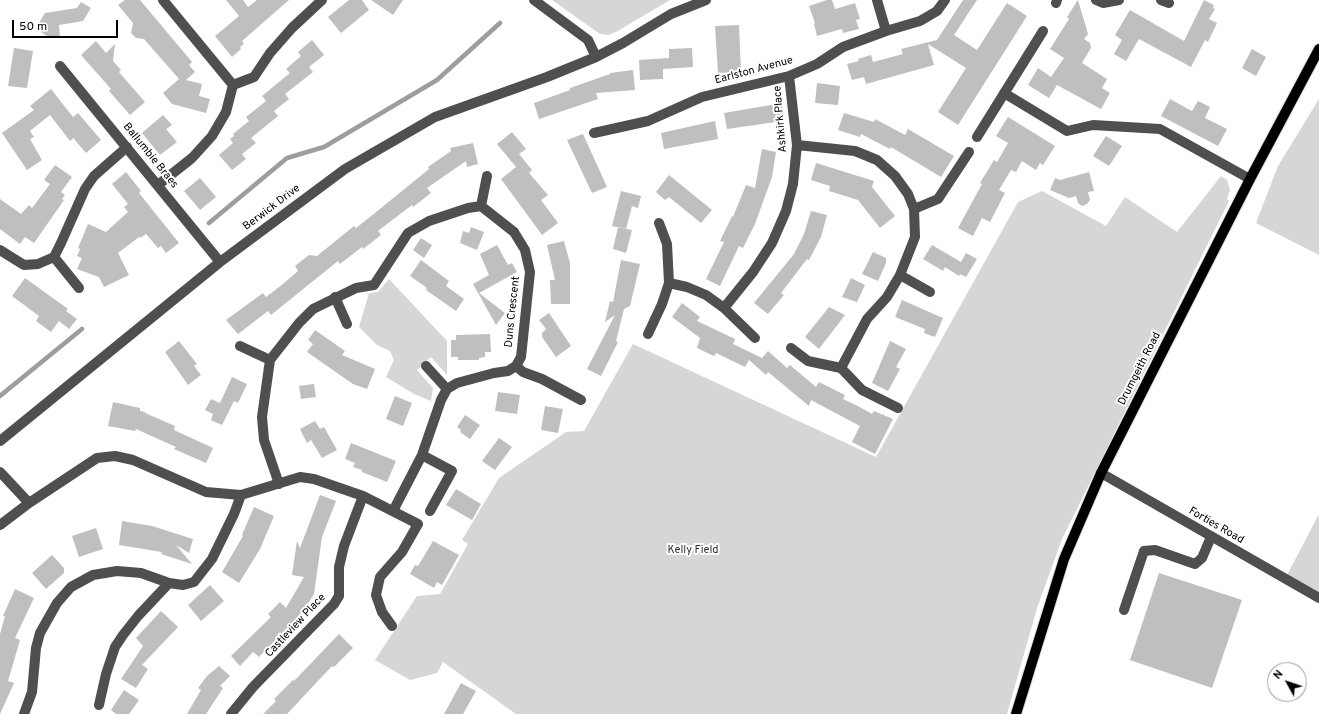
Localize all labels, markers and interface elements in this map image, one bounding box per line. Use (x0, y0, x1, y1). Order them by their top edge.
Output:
scale bar (14, 12, 120, 38)
text: 50 m (19, 19, 47, 35)
street label: Earlston Avenue (714, 54, 794, 88)
street label: Ashkirk Place (771, 85, 791, 153)
street label: Ballumbie Braes (120, 121, 180, 191)
street label: Berwick Drive (241, 182, 303, 234)
street label: Duns Crescent (503, 276, 523, 348)
street label: Drumgeith Road (1116, 330, 1164, 408)
street label: Forties Road (1186, 505, 1246, 547)
park label: Kelly Field (667, 544, 719, 558)
street label: Castleview Place (263, 591, 329, 661)
north arrow (1267, 662, 1307, 702)
text: N (1271, 667, 1286, 682)

